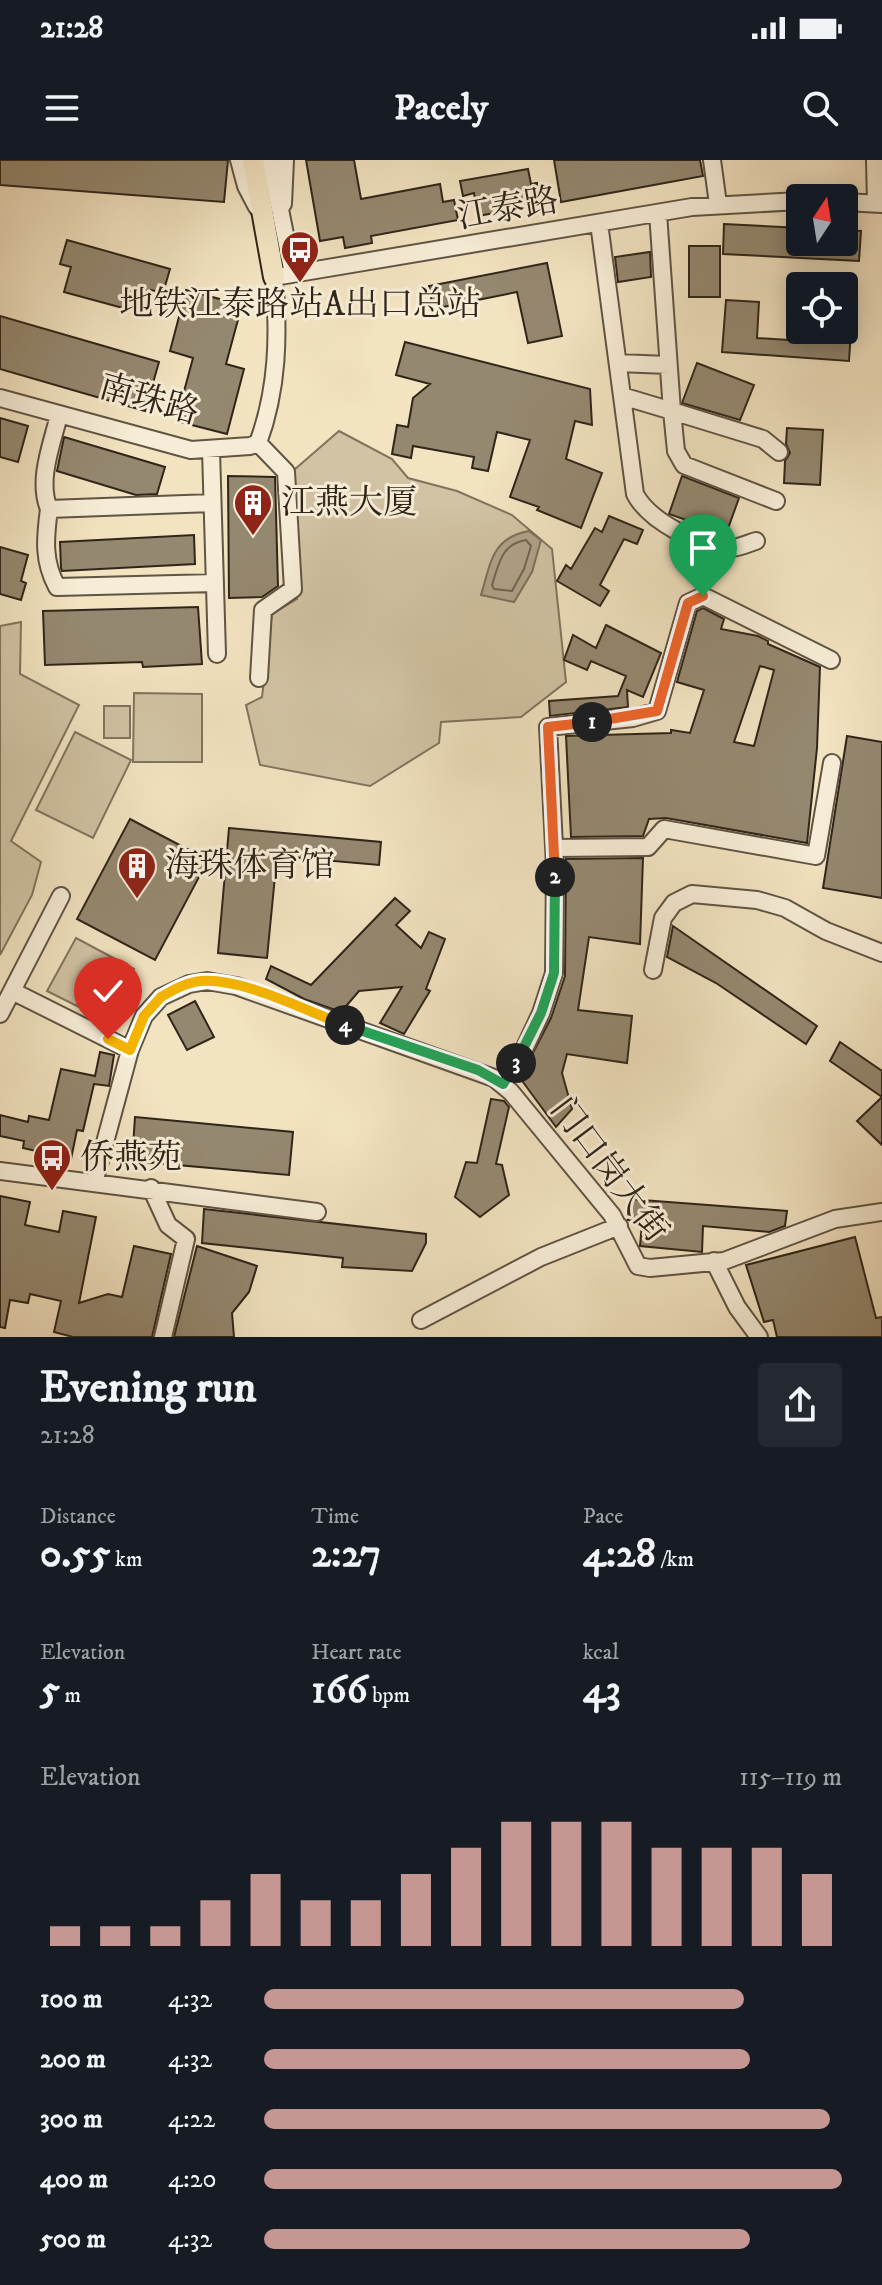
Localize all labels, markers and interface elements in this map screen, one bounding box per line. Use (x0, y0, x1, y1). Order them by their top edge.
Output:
text: 21:28 (40, 10, 103, 47)
icon: menu (40, 86, 84, 130)
text: Pacely (394, 86, 488, 131)
icon: search (798, 86, 842, 130)
street label: 江泰路 (454, 179, 562, 239)
north arrow (786, 184, 858, 256)
map controls (786, 184, 858, 344)
bus stop icon: 地铁江泰路站A出口总站 (279, 229, 321, 284)
button: locate (786, 272, 858, 344)
place label: 地铁江泰路站A出口总站 (119, 284, 481, 326)
street label: 南珠路 (94, 366, 204, 434)
building icon: 江燕大厦 (232, 482, 274, 537)
place label: 江燕大厦 (281, 482, 417, 524)
pin (669, 514, 737, 596)
icon: arrive (681, 526, 725, 570)
pin: 1 (572, 702, 612, 742)
text: 1 (588, 708, 596, 735)
building icon: 海珠体育馆 (116, 845, 158, 900)
place label: 海珠体育馆 (165, 845, 335, 887)
pin: 2 (535, 857, 575, 897)
text: 2 (550, 863, 560, 890)
pin (74, 957, 142, 1039)
icon: check (86, 969, 130, 1013)
pin: 4 (325, 1005, 365, 1045)
text: 4 (339, 1011, 351, 1038)
pin: 3 (496, 1043, 536, 1083)
text: 3 (512, 1049, 520, 1076)
street label: 门口岗大街 (541, 1089, 677, 1251)
bus stop icon: 侨燕苑 (31, 1137, 73, 1192)
place label: 侨燕苑 (80, 1137, 182, 1179)
text: Evening run (40, 1361, 257, 1416)
button: share (758, 1363, 842, 1447)
text: 21:28 (40, 1419, 95, 1452)
text: Distance (40, 1503, 116, 1530)
text: Time (311, 1503, 359, 1530)
text: Pace (583, 1503, 623, 1530)
text: 0.55 (40, 1530, 110, 1580)
text: 2:27 (311, 1530, 381, 1580)
text: 4:28 (583, 1530, 656, 1580)
text: km (110, 1546, 142, 1573)
text: /km (656, 1546, 694, 1573)
text: Elevation (40, 1639, 125, 1666)
text: Heart rate (311, 1639, 402, 1666)
text: kcal (583, 1639, 619, 1666)
text: 5 (40, 1666, 60, 1716)
text: 166 (311, 1666, 368, 1716)
text: 43 (583, 1666, 621, 1716)
text: m (60, 1682, 81, 1709)
text: bpm (368, 1682, 410, 1709)
text: Elevation (40, 1761, 141, 1794)
text: 115–119 m (739, 1761, 842, 1794)
text: 100 m (40, 1983, 103, 2016)
text: 4:32 (168, 1983, 212, 2016)
text: 200 m (40, 2043, 106, 2076)
text: 4:32 (168, 2043, 212, 2076)
text: 300 m (40, 2103, 103, 2136)
text: 4:22 (168, 2103, 215, 2136)
text: 400 m (40, 2163, 108, 2196)
text: 4:20 (168, 2163, 217, 2196)
text: 500 m (40, 2223, 106, 2256)
text: 4:32 (168, 2223, 212, 2256)

